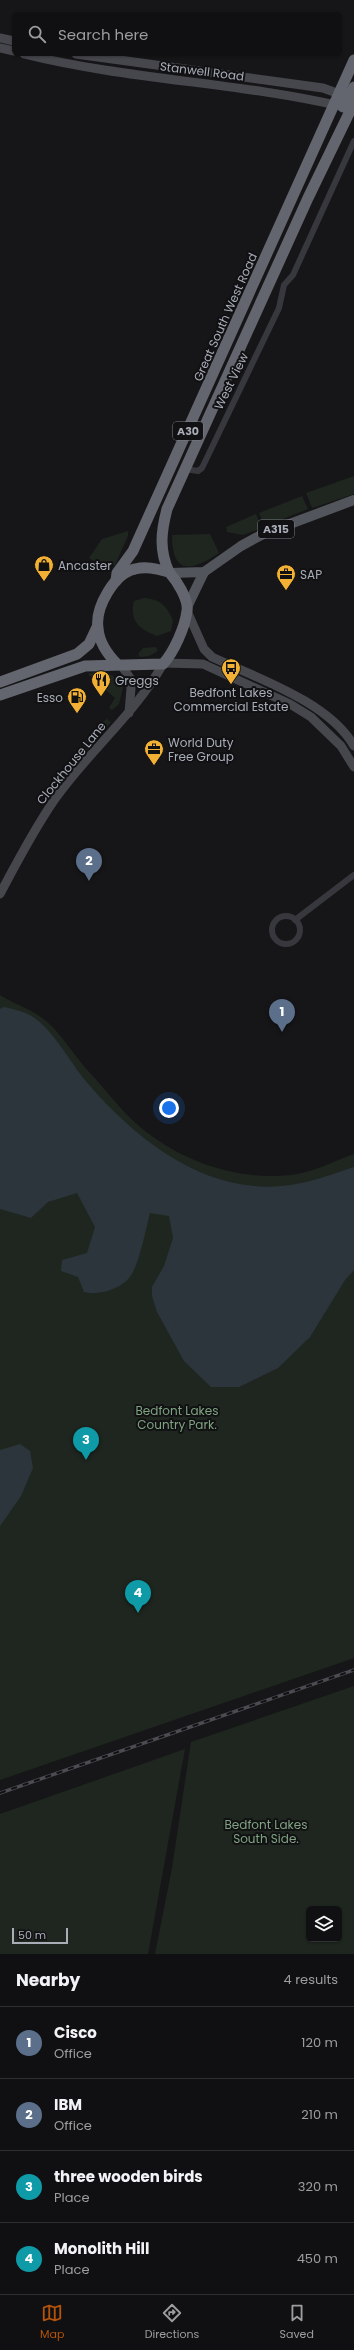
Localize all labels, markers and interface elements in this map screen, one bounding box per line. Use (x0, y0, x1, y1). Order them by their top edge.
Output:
search box (12, 12, 342, 56)
icon: search (26, 23, 48, 45)
text: Search here (58, 24, 148, 45)
street label: Stanwell Road (159, 57, 245, 85)
street label: Great South West Road (189, 250, 261, 384)
street label: West View (210, 350, 252, 412)
road number: A30 (173, 422, 203, 440)
road number: A315 (258, 520, 294, 538)
shop icon: Ancaster (33, 554, 55, 582)
place label: Ancaster (58, 557, 112, 574)
office icon: SAP (275, 563, 297, 591)
place label: SAP (300, 566, 322, 583)
bus stop icon: Bedfont Lakes Commercial Estate (220, 657, 242, 685)
restaurant icon: Greggs (90, 669, 112, 697)
place label: Greggs (115, 672, 159, 689)
place label: Bedfont Lakes Commercial Estate (174, 684, 288, 715)
fuel station icon: Esso (66, 686, 88, 714)
place label: Esso (37, 689, 63, 706)
street label: Clockhouse Lane (32, 718, 110, 808)
place label: World Duty Free Group (168, 734, 234, 765)
office icon: World Duty Free Group (143, 738, 165, 766)
pin: 2 (76, 848, 102, 881)
pin: 1 (269, 999, 295, 1032)
your location (159, 1098, 179, 1118)
park label: Bedfont Lakes Country Park. (136, 1402, 218, 1433)
pin: 3 (73, 1427, 99, 1460)
pin: 4 (125, 1580, 151, 1613)
park label: Bedfont Lakes South Side. (225, 1816, 307, 1847)
map controls (306, 1906, 342, 1942)
button: layers (306, 1906, 342, 1942)
scale bar (12, 1926, 68, 1945)
text: 50 m (18, 1927, 46, 1943)
text: Nearby (16, 1968, 80, 1992)
text: 4 results (284, 1970, 338, 1989)
text: Cisco (54, 2022, 97, 2043)
text: 1 (27, 2033, 31, 2052)
text: 120 m (301, 2033, 338, 2052)
text: Office (54, 2044, 92, 2063)
text: IBM (54, 2094, 82, 2115)
text: 2 (25, 2105, 33, 2124)
text: 210 m (301, 2105, 338, 2124)
text: Office (54, 2116, 92, 2135)
text: three wooden birds (54, 2166, 203, 2187)
text: 3 (25, 2177, 33, 2196)
text: 320 m (298, 2177, 338, 2196)
text: Place (54, 2188, 89, 2207)
text: Monolith Hill (54, 2238, 149, 2259)
text: 4 (25, 2249, 33, 2268)
text: 450 m (297, 2249, 338, 2268)
text: Place (54, 2260, 89, 2279)
tab: Map (40, 2302, 64, 2343)
tab: Directions (145, 2302, 199, 2343)
tab: Saved (280, 2302, 314, 2343)

